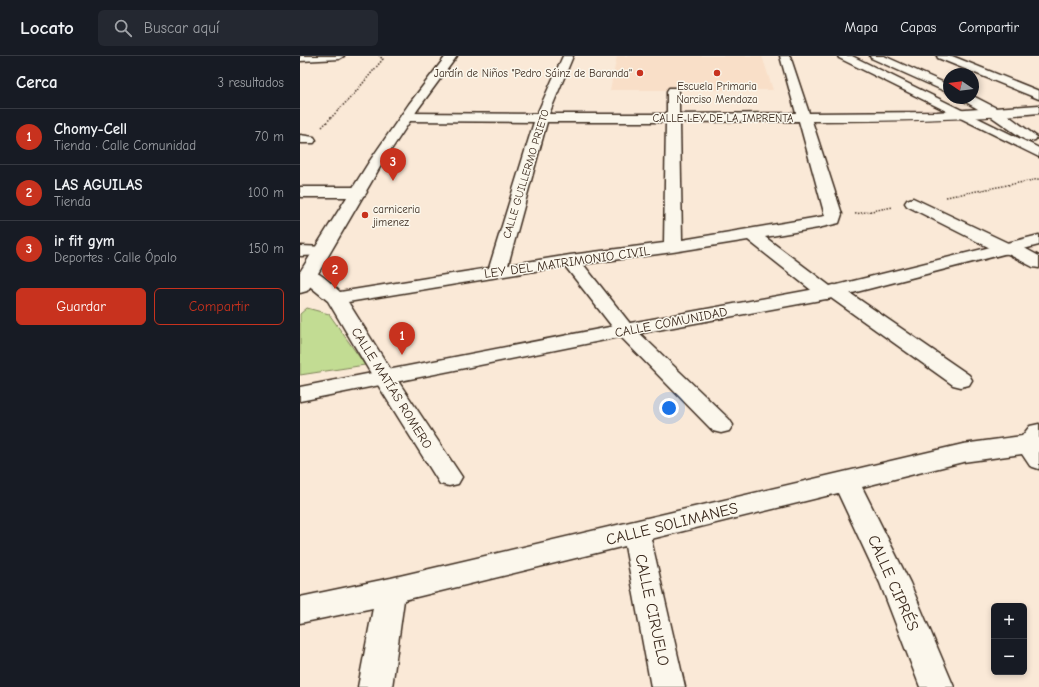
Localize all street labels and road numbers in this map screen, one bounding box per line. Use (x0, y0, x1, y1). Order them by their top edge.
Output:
street label: CALLE GUILLERMO PRIETO (500, 108, 552, 240)
street label: CALLE LEY DE LA IMPRENTA (653, 112, 794, 125)
street label: LEY DEL MATRIMONIO CIVIL (483, 243, 651, 281)
street label: CALLE COMUNIDAD (613, 304, 729, 340)
street label: CALLE MATÍAS ROMERO (349, 324, 436, 451)
street label: CALLE SOLIMANES (604, 499, 740, 549)
street label: CALLE CIPRÉS (864, 532, 923, 634)
street label: CALLE CIRUELO (631, 552, 673, 668)

